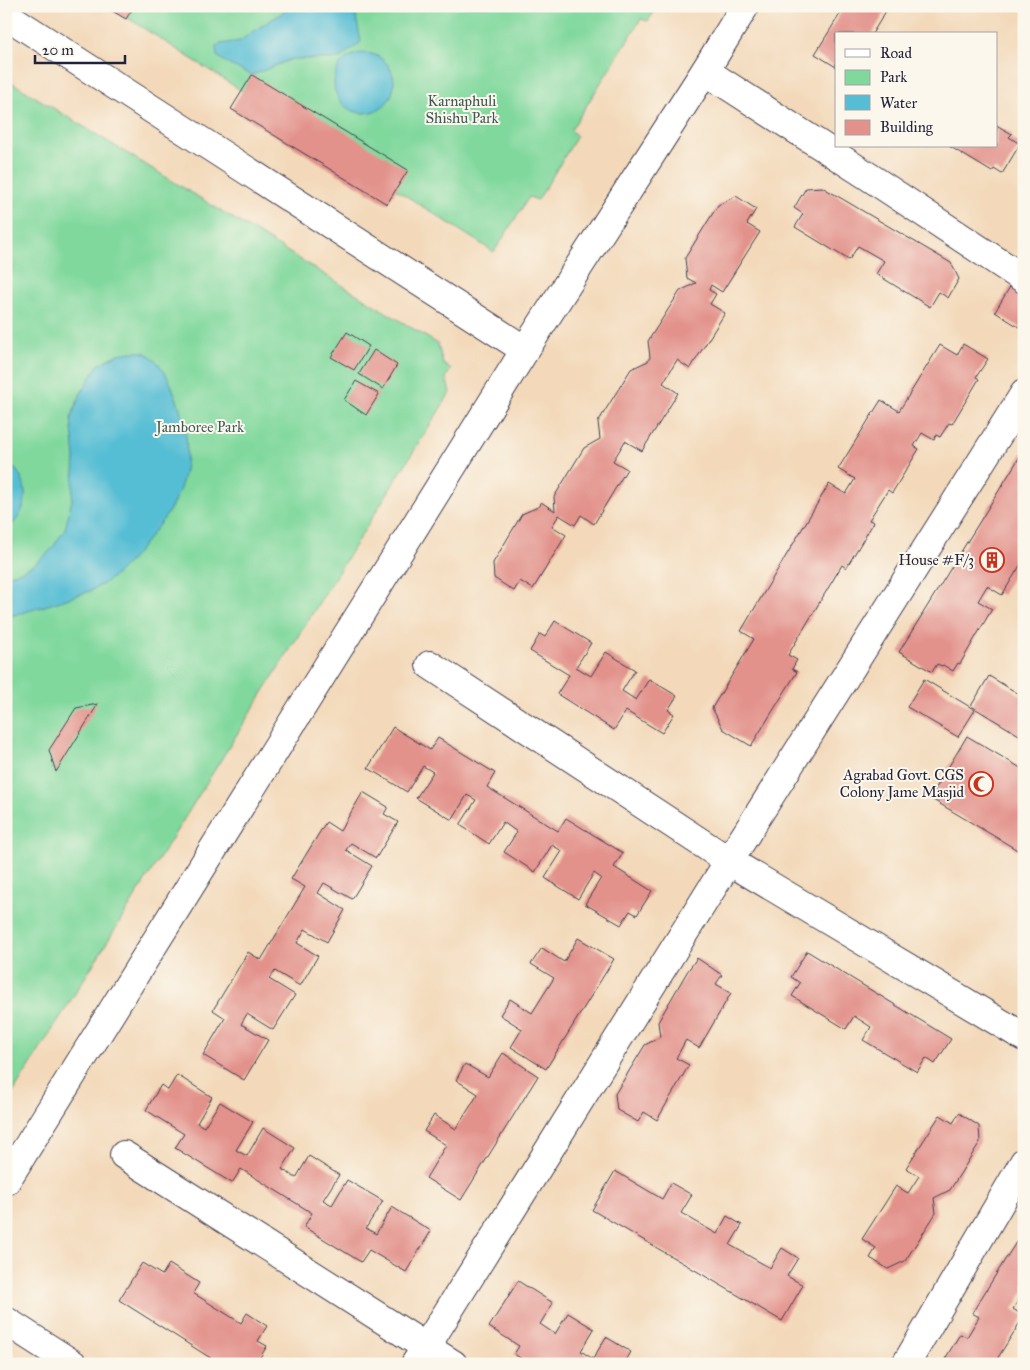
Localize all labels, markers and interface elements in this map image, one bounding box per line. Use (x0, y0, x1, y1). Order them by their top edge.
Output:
scale bar (35, 32, 125, 64)
legend (835, 32, 998, 148)
text: 20 m (42, 41, 74, 59)
text: Road (880, 44, 912, 62)
text: Park (880, 68, 907, 86)
park label: Karnaphuli Shishu Park (425, 92, 499, 127)
text: Water (880, 94, 917, 112)
text: Building (880, 118, 934, 136)
park label: Jamboree Park (154, 418, 244, 437)
building icon: House #F/3 (979, 547, 1005, 573)
place label: House #F/3 (898, 551, 974, 569)
place label: Agrabad Govt. CGS Colony Jame Masjid (840, 766, 964, 802)
mosque icon: Agrabad Govt. CGS Colony Jame Masjid (968, 771, 994, 797)

